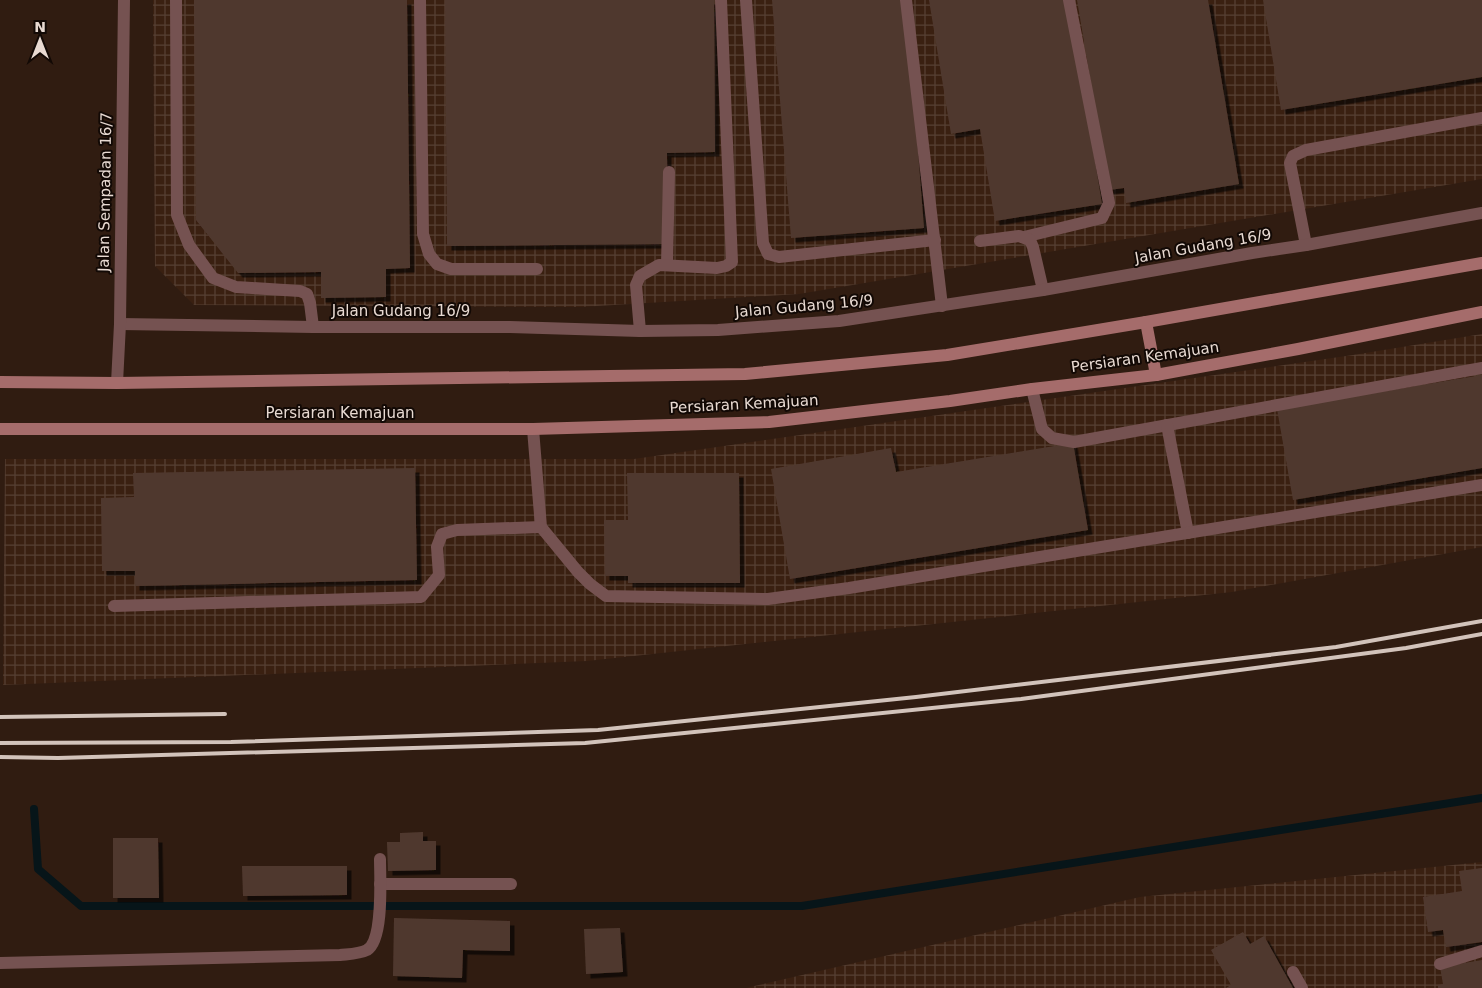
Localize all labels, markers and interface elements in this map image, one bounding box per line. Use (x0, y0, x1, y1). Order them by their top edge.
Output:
north arrow (15, 15, 65, 65)
text: N (34, 19, 46, 35)
street label: Jalan Sempadan 16/7 (95, 112, 115, 273)
street label: Jalan Gudang 16/9 (1132, 225, 1273, 267)
street label: Jalan Gudang 16/9 (733, 291, 874, 321)
street label: Jalan Gudang 16/9 (331, 302, 470, 320)
street label: Persiaran Kemajuan (1070, 338, 1220, 376)
street label: Persiaran Kemajuan (669, 391, 819, 417)
street label: Persiaran Kemajuan (265, 404, 415, 422)

